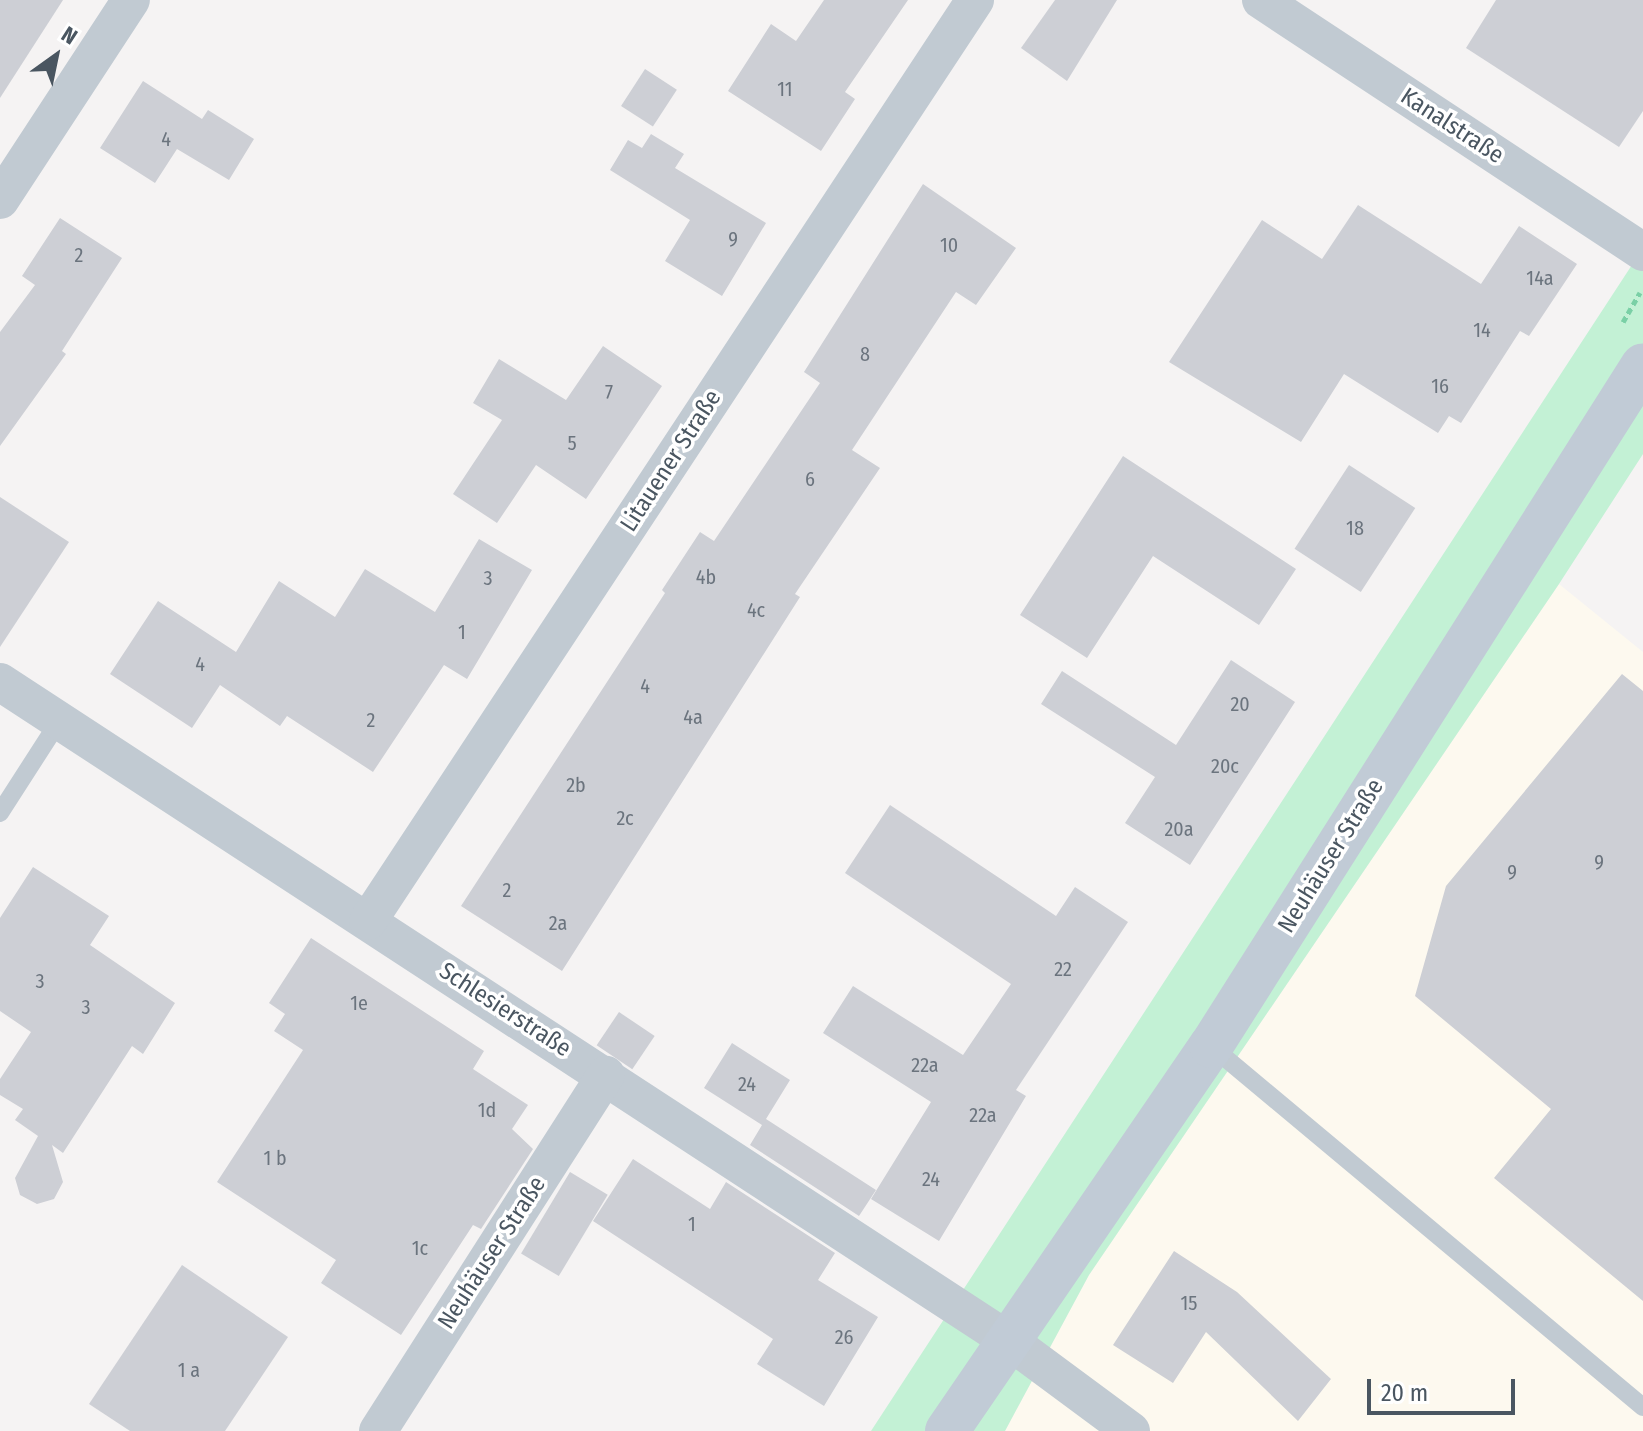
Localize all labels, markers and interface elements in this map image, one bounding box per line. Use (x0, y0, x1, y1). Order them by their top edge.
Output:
north arrow (16, 16, 96, 96)
text: N (56, 21, 82, 50)
house number: 11 (777, 77, 793, 101)
street label: Kanalstraße (1395, 82, 1509, 170)
house number: 4 (161, 127, 171, 151)
house number: 9 (728, 227, 738, 251)
house number: 10 (940, 233, 958, 257)
house number: 2 (75, 243, 83, 267)
house number: 14a (1526, 266, 1554, 290)
house number: 14 (1473, 318, 1491, 342)
house number: 8 (860, 342, 870, 366)
house number: 16 (1431, 374, 1449, 398)
house number: 7 (605, 380, 613, 404)
street label: Litauener Straße (615, 385, 727, 537)
house number: 5 (567, 431, 577, 455)
house number: 6 (805, 467, 815, 491)
house number: 18 (1346, 516, 1364, 540)
house number: 4b (696, 565, 716, 589)
house number: 3 (483, 566, 493, 590)
house number: 4c (747, 598, 765, 622)
house number: 1 (458, 620, 466, 644)
house number: 4 (195, 652, 205, 676)
house number: 4 (640, 674, 650, 698)
house number: 20 (1230, 692, 1250, 716)
house number: 4a (683, 705, 703, 729)
house number: 2 (367, 708, 375, 732)
house number: 20c (1211, 754, 1239, 778)
house number: 2b (566, 773, 586, 797)
street label: Neuhäuser Straße (1272, 774, 1390, 938)
house number: 2c (617, 806, 633, 830)
house number: 20a (1164, 817, 1194, 841)
house number: 9 (1594, 850, 1604, 874)
house number: 9 (1507, 860, 1517, 884)
house number: 2 (503, 878, 511, 902)
house number: 2a (549, 911, 567, 935)
street label: Schlesierstraße (434, 957, 576, 1063)
house number: 22 (1054, 957, 1072, 981)
house number: 3 (35, 969, 45, 993)
house number: 1e (350, 991, 368, 1015)
house number: 3 (81, 995, 91, 1019)
house number: 22a (911, 1053, 939, 1077)
house number: 24 (738, 1072, 756, 1096)
house number: 1d (478, 1098, 496, 1122)
house number: 22a (969, 1103, 997, 1127)
house number: 1 b (263, 1146, 287, 1170)
house number: 24 (922, 1167, 940, 1191)
street label: Neuhäuser Straße (432, 1171, 552, 1335)
house number: 1 (688, 1212, 696, 1236)
house number: 1c (412, 1236, 428, 1260)
house number: 15 (1181, 1291, 1197, 1315)
house number: 26 (835, 1325, 853, 1349)
house number: 1 a (178, 1358, 200, 1382)
scale bar (1371, 1363, 1519, 1413)
text: 20 m (1381, 1379, 1428, 1407)

